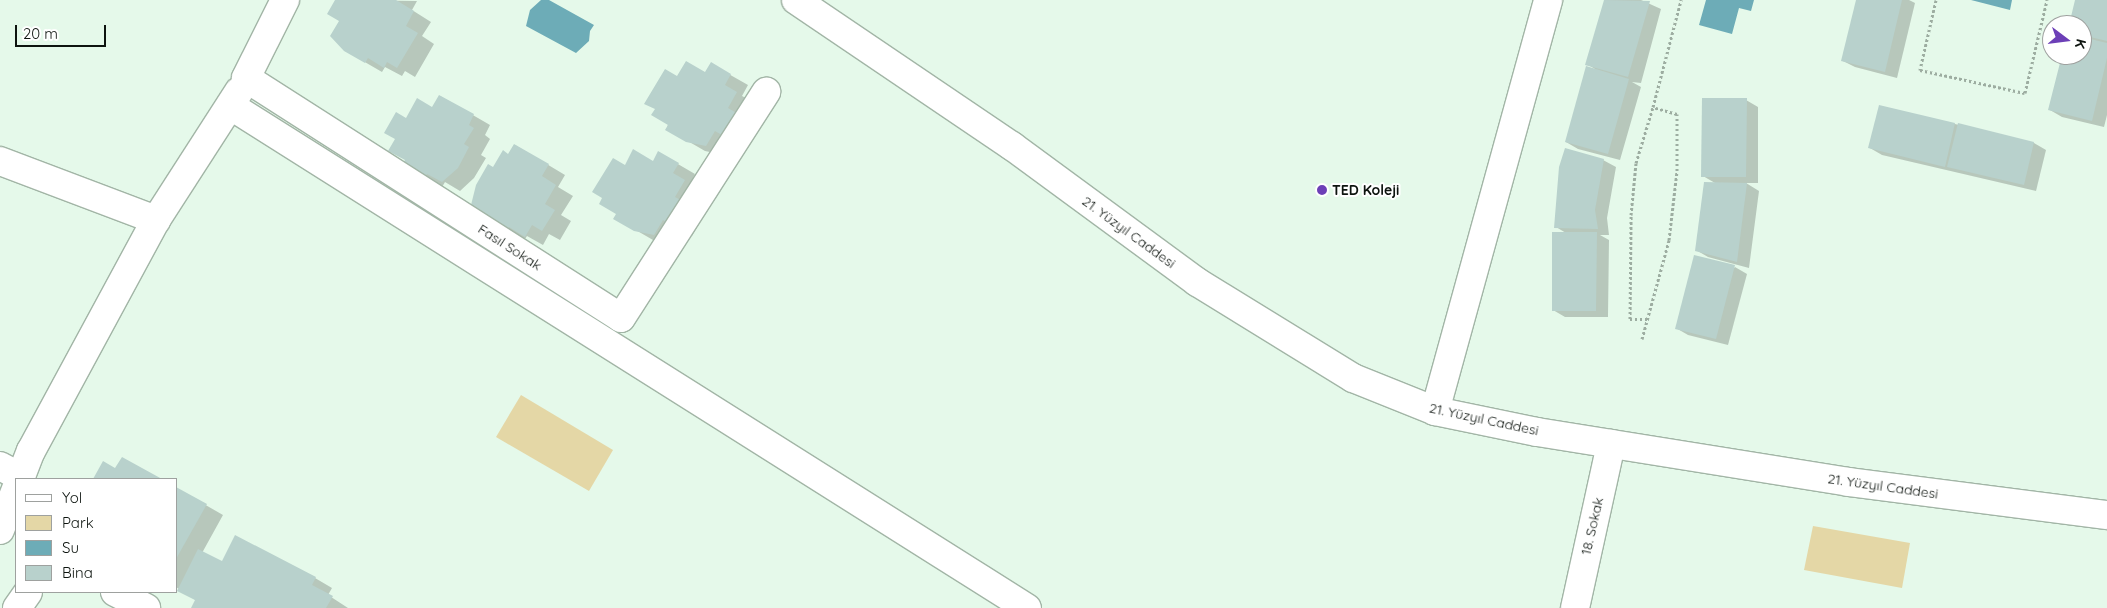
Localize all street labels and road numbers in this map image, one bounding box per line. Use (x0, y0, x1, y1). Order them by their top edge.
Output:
street label: 21. Yüzyıl Caddesi (1079, 192, 1179, 272)
street label: Fasıl Sokak (475, 220, 545, 274)
street label: 21. Yüzyıl Caddesi (1428, 399, 1540, 439)
street label: 21. Yüzyıl Caddesi (1827, 470, 1939, 502)
street label: 18. Sokak (1577, 495, 1607, 557)

